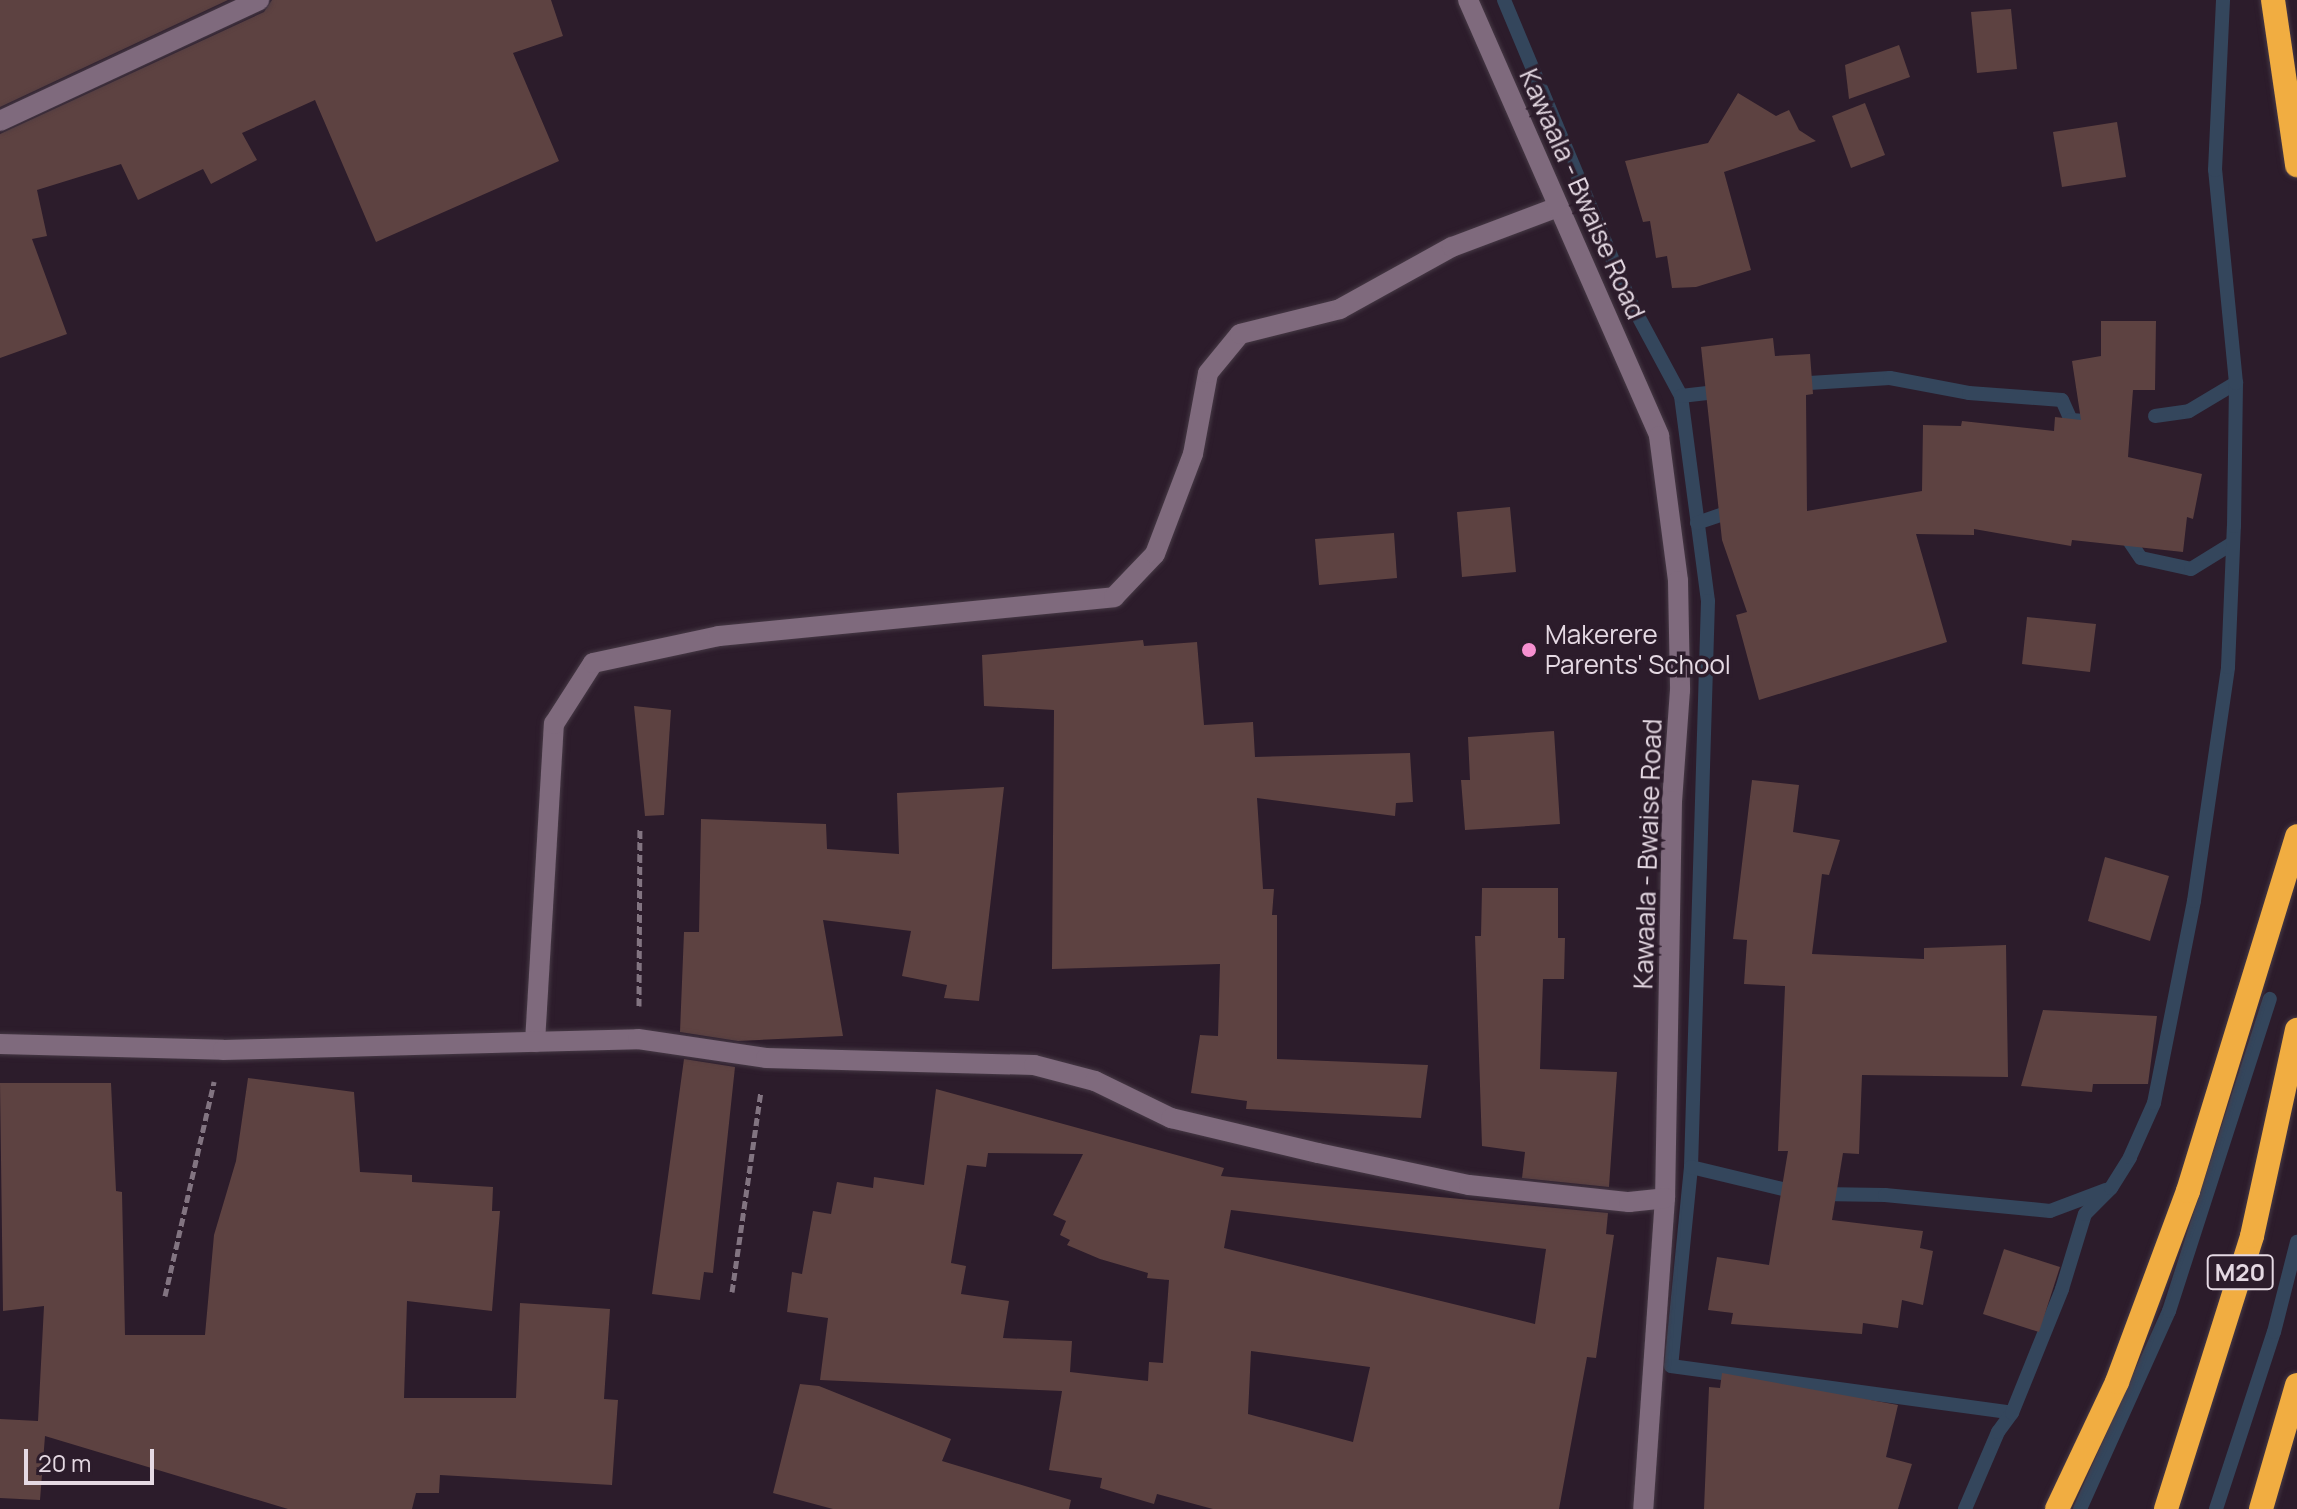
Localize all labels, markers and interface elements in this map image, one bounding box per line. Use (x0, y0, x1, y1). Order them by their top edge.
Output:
street label: Kawaala - Bwaise Road (1513, 64, 1651, 324)
place label: Makerere Parents' School (1545, 619, 1731, 680)
marker: Makerere Parents' School (1520, 641, 1538, 659)
street label: Kawaala - Bwaise Road (1628, 718, 1668, 990)
road number: M20 (2206, 1252, 2274, 1292)
scale bar (28, 1433, 158, 1483)
text: 20 m (38, 1446, 91, 1479)

